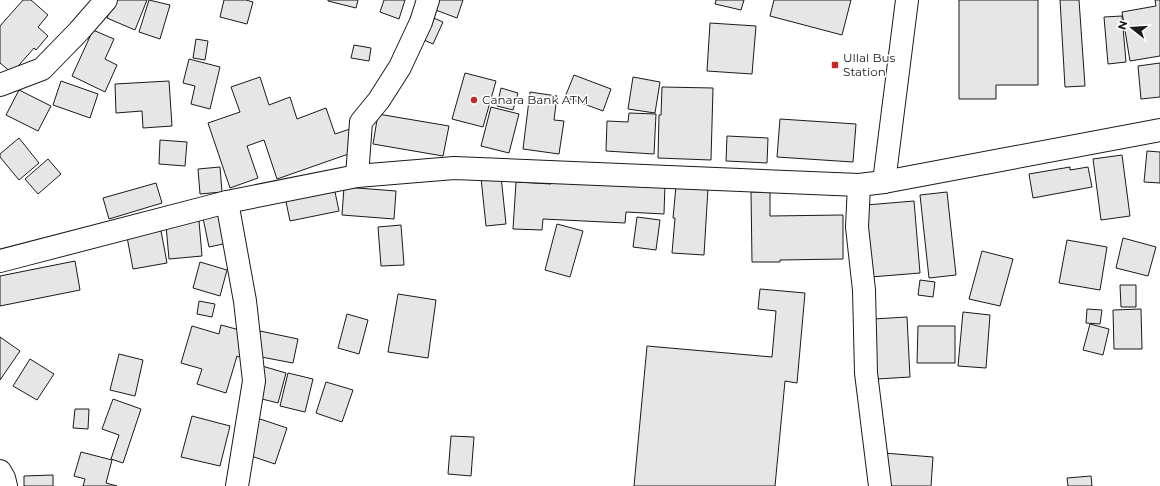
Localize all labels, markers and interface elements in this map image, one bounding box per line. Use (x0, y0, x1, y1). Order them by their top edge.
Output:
north arrow (1112, 8, 1152, 48)
text: N (1114, 19, 1130, 31)
place label: Ullal Bus Station (843, 50, 896, 79)
marker: Ullal Bus Station (830, 60, 840, 70)
place label: Canara Bank ATM (482, 92, 588, 107)
marker: Canara Bank ATM (469, 95, 479, 105)

